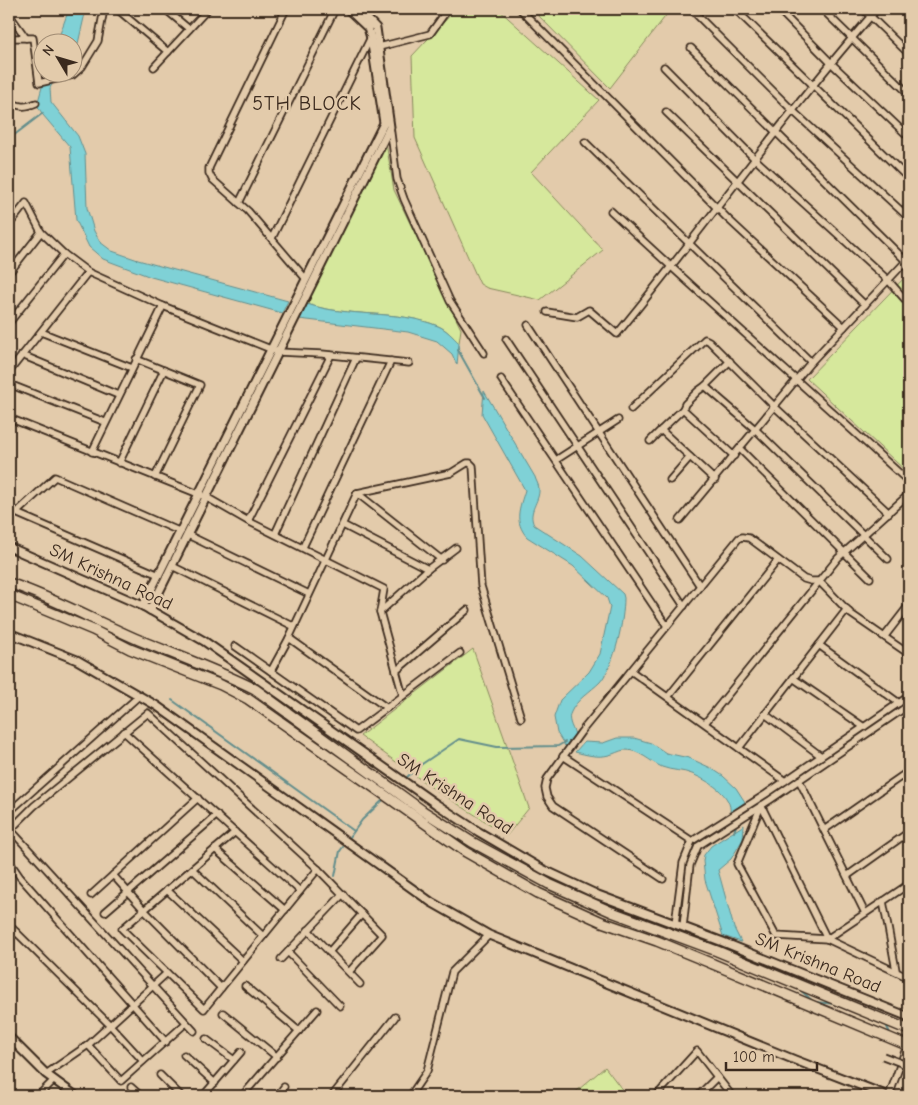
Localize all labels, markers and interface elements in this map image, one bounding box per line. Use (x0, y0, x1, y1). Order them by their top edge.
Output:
north arrow (32, 32, 82, 82)
text: N (39, 41, 58, 59)
district label: 5TH BLOCK (252, 92, 362, 115)
street label: SM Krishna Road (46, 539, 176, 615)
street label: SM Krishna Road (393, 749, 517, 839)
street label: SM Krishna Road (752, 928, 884, 998)
scale bar (726, 1040, 817, 1072)
text: 100 m (733, 1048, 775, 1066)

